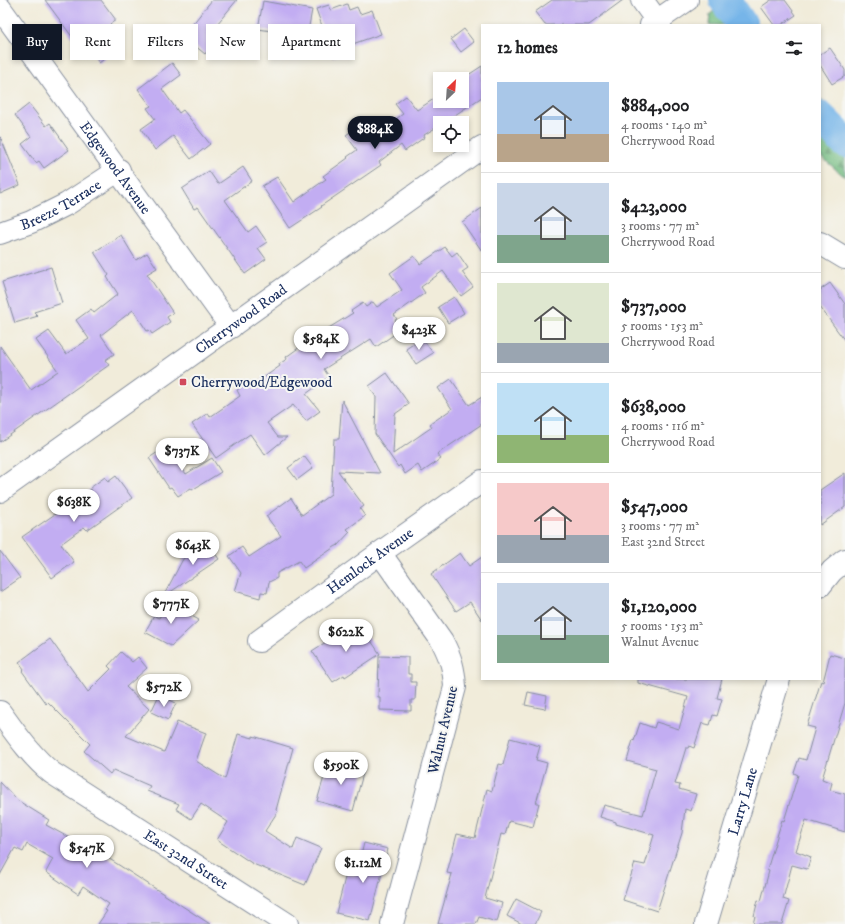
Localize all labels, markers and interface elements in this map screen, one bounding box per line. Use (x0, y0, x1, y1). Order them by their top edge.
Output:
chip: Buy (12, 24, 62, 60)
chip: Rent (70, 24, 125, 60)
chip: Filters (133, 24, 198, 60)
chip: New (206, 24, 260, 60)
chip: Apartment (268, 24, 355, 60)
text: 12 homes (497, 37, 558, 59)
icon: filters (783, 37, 805, 59)
north arrow (433, 72, 469, 108)
map controls (433, 72, 469, 152)
text: $884,000 (621, 95, 690, 117)
icon: home (529, 98, 577, 146)
pin: $884K (347, 116, 403, 150)
button: locate (433, 116, 469, 152)
street label: Edgewood Avenue (76, 117, 155, 218)
text: 4 rooms · 140 m² (621, 117, 707, 133)
text: $884K (357, 121, 393, 137)
text: Cherrywood Road (621, 133, 715, 149)
street label: Breeze Terrace (18, 175, 105, 235)
text: $423,000 (621, 196, 687, 218)
icon: home (529, 199, 577, 247)
text: 3 rooms · 77 m² (621, 218, 699, 234)
text: Cherrywood Road (621, 234, 715, 250)
street label: Cherrywood Road (191, 280, 291, 358)
text: $737,000 (621, 296, 686, 318)
icon: home (529, 299, 577, 347)
pin: $423K (391, 317, 447, 351)
text: 5 rooms · 153 m² (621, 318, 703, 334)
text: $423K (402, 322, 436, 338)
pin: $584K (293, 326, 349, 360)
text: $584K (303, 331, 339, 347)
text: Cherrywood Road (621, 334, 715, 350)
place label: Cherrywood/Edgewood (191, 373, 333, 392)
marker: Cherrywood/Edgewood (178, 377, 188, 387)
text: $638,000 (621, 396, 686, 418)
icon: home (529, 399, 577, 447)
text: 4 rooms · 116 m² (621, 418, 704, 434)
text: Cherrywood Road (621, 434, 715, 450)
pin: $737K (154, 438, 210, 472)
text: $737K (165, 443, 199, 459)
pin: $638K (46, 489, 102, 523)
text: $638K (57, 494, 91, 510)
text: $547,000 (621, 496, 688, 518)
icon: home (529, 499, 577, 547)
text: 3 rooms · 77 m² (621, 518, 699, 534)
street label: Hemlock Avenue (323, 523, 417, 598)
pin: $643K (165, 532, 221, 566)
text: East 32nd Street (621, 534, 705, 550)
text: $643K (175, 537, 211, 553)
pin: $777K (143, 591, 199, 625)
text: $777K (153, 596, 189, 612)
text: $1,120,000 (621, 596, 697, 618)
icon: home (529, 599, 577, 647)
text: 5 rooms · 153 m² (621, 618, 703, 634)
pin: $622K (318, 619, 374, 653)
text: $622K (328, 624, 364, 640)
text: Walnut Avenue (621, 634, 699, 650)
pin: $572K (136, 674, 192, 708)
text: $572K (146, 679, 182, 695)
street label: Walnut Avenue (423, 684, 462, 777)
pin: $590K (313, 752, 369, 786)
text: $590K (323, 757, 359, 773)
street label: Larry Lane (723, 765, 762, 838)
street label: East 32nd Street (140, 825, 232, 894)
pin: $547K (59, 835, 115, 869)
text: $547K (69, 840, 105, 856)
pin: $1.12M (330, 850, 396, 884)
text: $1.12M (344, 855, 382, 871)

